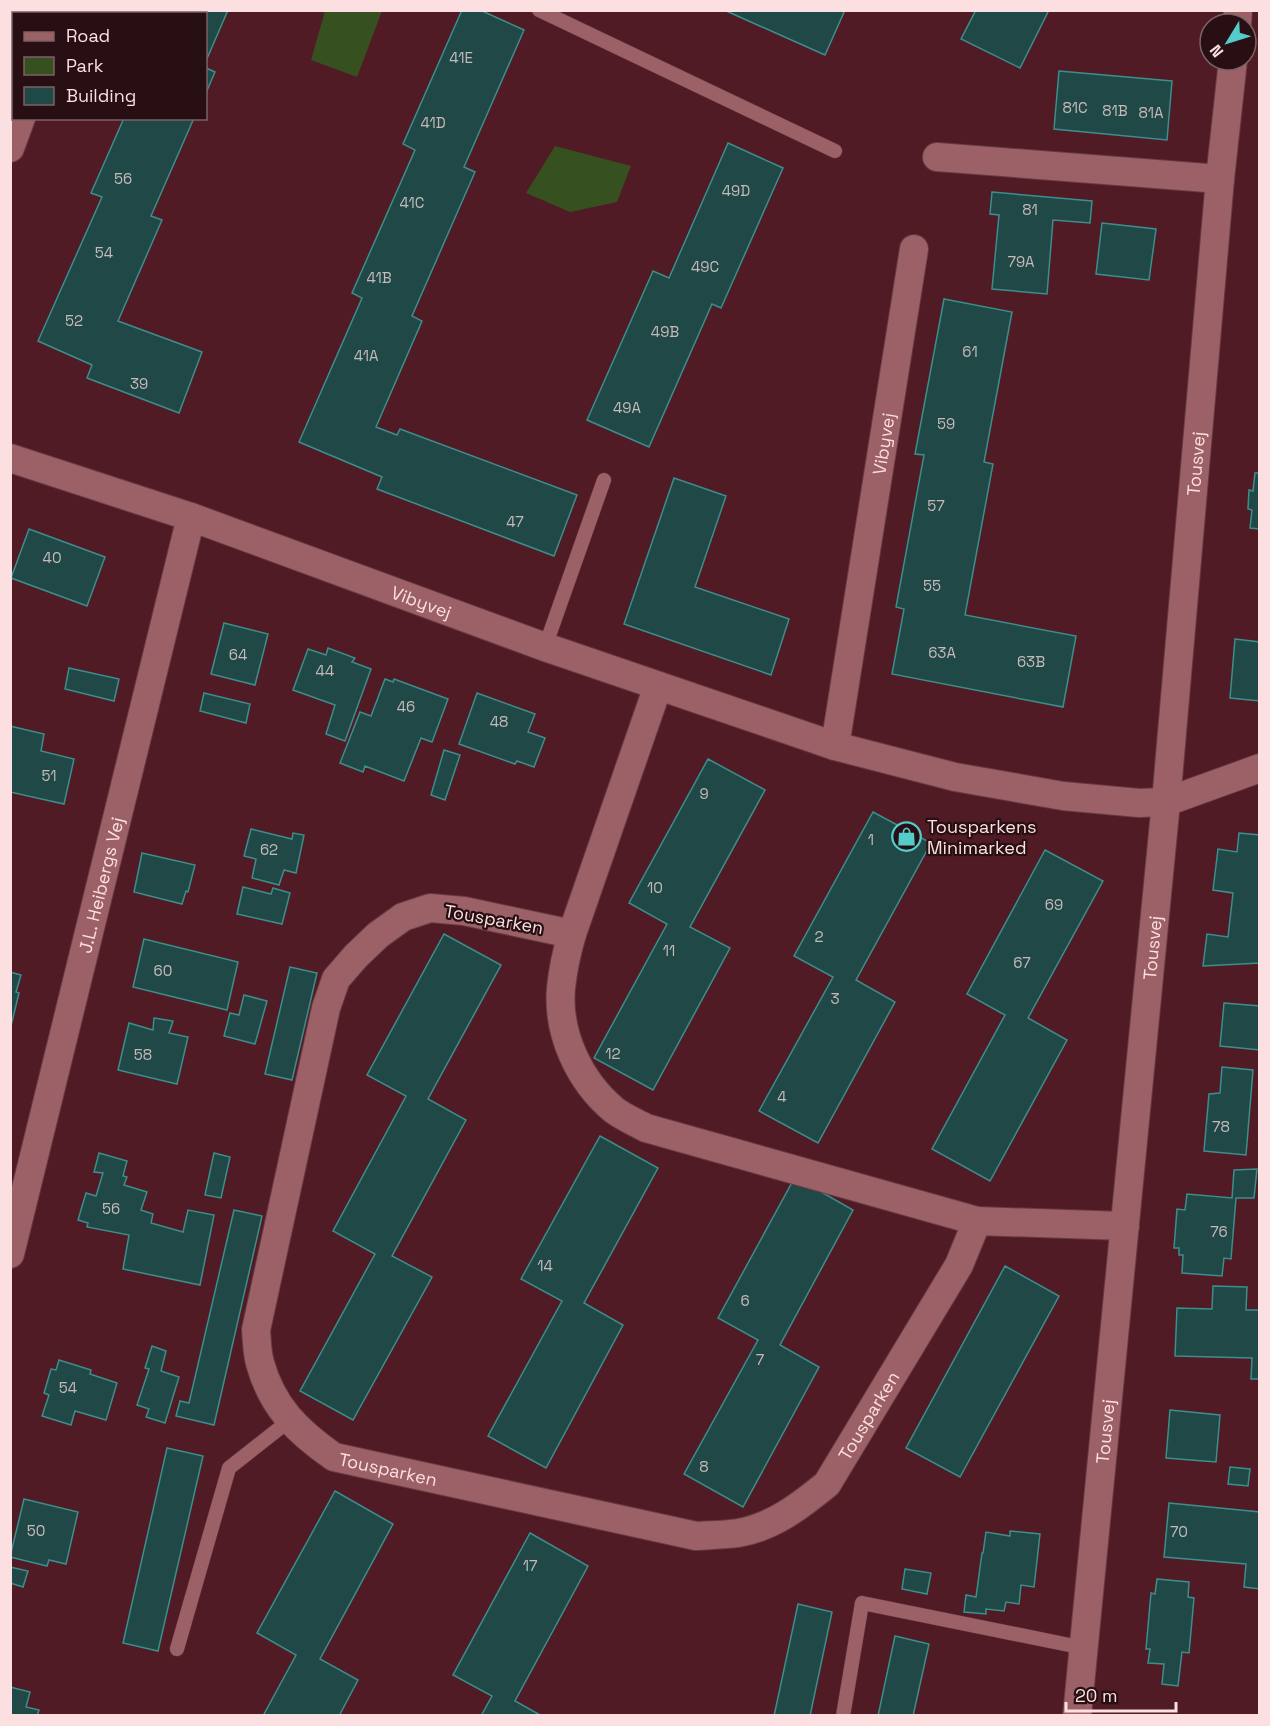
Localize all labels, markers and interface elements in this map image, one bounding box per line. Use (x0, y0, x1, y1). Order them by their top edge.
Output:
legend (12, 12, 207, 120)
north arrow (1198, 12, 1258, 72)
text: Road (66, 24, 110, 47)
text: N (1205, 40, 1228, 62)
house number: 41E (449, 48, 473, 67)
text: Park (66, 54, 104, 77)
text: Building (66, 84, 136, 107)
house number: 81C (1062, 98, 1088, 117)
house number: 81B (1102, 101, 1128, 120)
house number: 81A (1138, 103, 1164, 122)
house number: 41D (420, 113, 446, 132)
house number: 56 (114, 169, 132, 188)
house number: 49D (722, 181, 750, 200)
house number: 41C (400, 193, 424, 212)
house number: 81 (1022, 200, 1038, 219)
house number: 54 (95, 243, 113, 262)
house number: 79A (1007, 252, 1035, 271)
house number: 49C (691, 257, 719, 276)
house number: 41B (366, 268, 392, 287)
house number: 52 (65, 311, 83, 330)
house number: 49B (651, 322, 679, 341)
house number: 61 (962, 342, 978, 361)
house number: 41A (354, 346, 379, 365)
house number: 39 (130, 374, 148, 393)
house number: 49A (613, 398, 642, 417)
street label: Vibyvej (867, 411, 899, 477)
house number: 59 (937, 414, 955, 433)
street label: Tousvej (1181, 430, 1210, 497)
house number: 57 (927, 496, 945, 515)
house number: 47 (506, 512, 524, 531)
house number: 40 (43, 548, 62, 567)
house number: 55 (923, 576, 941, 595)
street label: Vibyvej (388, 580, 455, 623)
house number: 63A (928, 643, 956, 662)
house number: 64 (229, 645, 247, 664)
house number: 63B (1017, 652, 1045, 671)
house number: 44 (316, 661, 334, 680)
house number: 46 (397, 697, 415, 716)
house number: 48 (490, 712, 508, 731)
house number: 51 (41, 766, 57, 785)
house number: 9 (699, 784, 709, 803)
street label: J.L. Heibergs Vej (73, 815, 128, 955)
place label: Tousparkens Minimarked (927, 815, 1037, 859)
shop icon: Tousparkens Minimarked (890, 820, 922, 852)
house number: 1 (868, 830, 874, 849)
house number: 62 (260, 840, 278, 859)
house number: 10 (647, 878, 663, 897)
house number: 69 (1045, 895, 1063, 914)
street label: Tousparken (443, 899, 545, 939)
street label: Tousvej (1137, 914, 1166, 981)
house number: 2 (814, 927, 824, 946)
house number: 11 (663, 941, 675, 960)
house number: 67 (1013, 953, 1031, 972)
house number: 60 (154, 961, 172, 980)
house number: 3 (830, 989, 840, 1008)
house number: 12 (605, 1044, 621, 1063)
house number: 58 (134, 1045, 152, 1064)
house number: 4 (777, 1087, 787, 1106)
house number: 78 (1212, 1117, 1230, 1136)
house number: 56 (102, 1199, 120, 1218)
house number: 76 (1210, 1222, 1228, 1241)
house number: 14 (537, 1256, 553, 1275)
house number: 6 (740, 1291, 750, 1310)
house number: 7 (756, 1350, 764, 1369)
street label: Tousparken (833, 1367, 904, 1464)
house number: 54 (59, 1378, 77, 1397)
street label: Tousvej (1090, 1398, 1119, 1465)
street label: Tousparken (337, 1447, 439, 1491)
house number: 8 (699, 1457, 709, 1476)
house number: 50 (27, 1521, 45, 1540)
house number: 70 (1170, 1522, 1188, 1541)
house number: 17 (523, 1556, 537, 1575)
scale bar (1066, 1675, 1176, 1713)
text: 20 m (1075, 1684, 1118, 1707)

